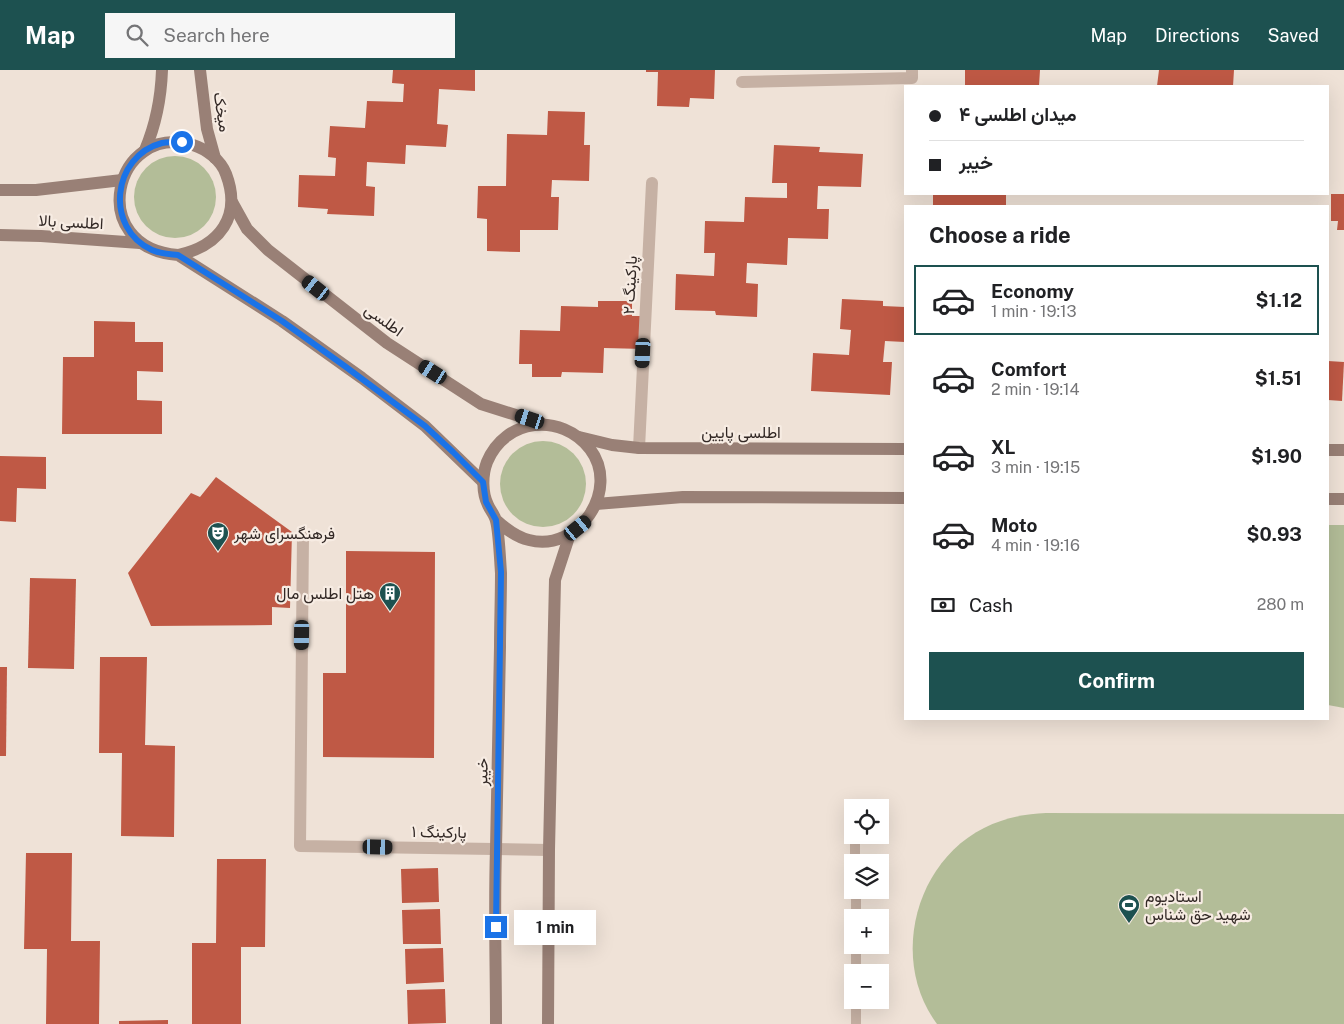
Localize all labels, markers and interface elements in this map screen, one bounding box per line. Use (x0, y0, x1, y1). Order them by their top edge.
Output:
search box (105, 13, 455, 58)
text: Map (25, 21, 75, 49)
icon: search (123, 21, 151, 49)
text: Search here (163, 24, 270, 46)
text: Map (1090, 25, 1127, 46)
text: Directions (1155, 25, 1240, 46)
text: Saved (1268, 25, 1319, 46)
street label: میخک (209, 91, 235, 133)
text: میدان اطلسی ۴ (959, 103, 1077, 125)
route start (171, 131, 193, 153)
text: خیبر (959, 151, 993, 173)
street label: اطلسی بالا (38, 211, 104, 234)
text: Choose a ride (929, 222, 1071, 248)
street label: پارکینگ ۲ (619, 255, 643, 315)
car (299, 273, 332, 303)
icon: car (931, 278, 976, 323)
text: Economy (991, 280, 1074, 302)
text: $1.12 (1256, 289, 1302, 311)
street label: اطلسی (360, 300, 407, 341)
text: 1 min · 19:13 (991, 302, 1077, 321)
car (634, 338, 651, 368)
icon: car (931, 356, 976, 401)
car (416, 358, 449, 386)
text: Comfort (991, 358, 1067, 380)
text: $1.51 (1255, 367, 1302, 389)
text: 2 min · 19:14 (991, 380, 1080, 399)
car (513, 407, 546, 431)
street label: اطلسی پایین (701, 423, 781, 444)
icon: car (931, 434, 976, 479)
text: XL (991, 436, 1016, 458)
text: $1.90 (1251, 445, 1302, 467)
text: 3 min · 19:15 (991, 458, 1080, 477)
icon: car (931, 512, 976, 557)
car (561, 513, 594, 543)
text: Moto (991, 514, 1037, 536)
theatre icon: فرهنگسرای شهر (206, 521, 230, 552)
text: $0.93 (1247, 523, 1302, 545)
place label: فرهنگسرای شهر (233, 524, 335, 544)
text: 4 min · 19:16 (991, 536, 1080, 555)
building icon: هتل اطلس مال (378, 581, 402, 612)
place label: هتل اطلس مال (276, 584, 374, 604)
icon: cash (929, 591, 957, 619)
text: Cash (969, 594, 1013, 616)
text: 280 m (1257, 595, 1304, 614)
car (294, 620, 309, 650)
button: Confirm (929, 652, 1304, 710)
street label: خیبر (472, 757, 493, 787)
map controls (844, 799, 889, 1009)
button: locate (844, 799, 889, 844)
street label: پارکینگ ۱ (411, 822, 467, 844)
car (362, 839, 393, 855)
button: layers (844, 854, 889, 899)
place label: استادیوم شهید حق شناس (1145, 887, 1251, 925)
sports icon: استادیوم شهید حق شناس (1117, 893, 1141, 924)
button: + (844, 909, 889, 954)
callout: 1 min (514, 910, 596, 944)
route end (485, 916, 507, 938)
text: 1 min (536, 918, 574, 937)
button: − (844, 964, 889, 1009)

